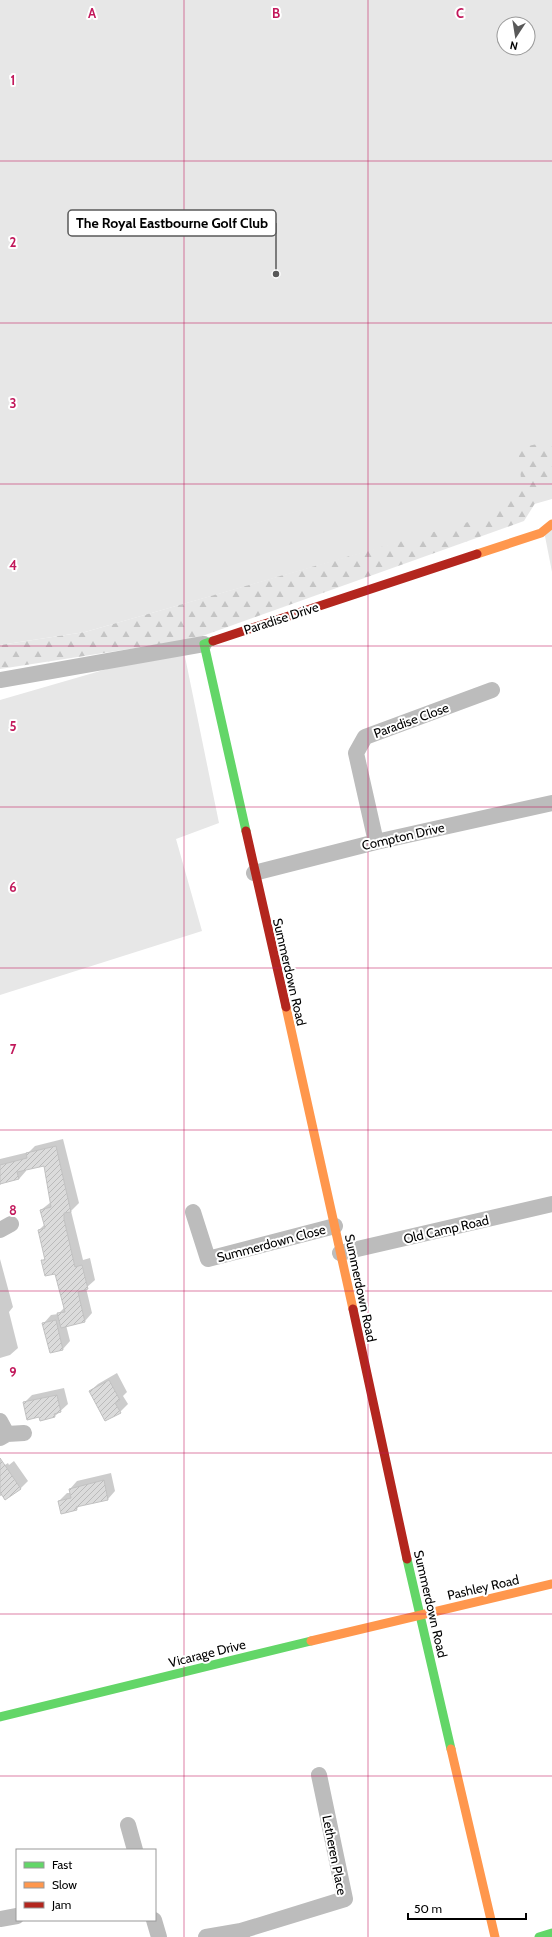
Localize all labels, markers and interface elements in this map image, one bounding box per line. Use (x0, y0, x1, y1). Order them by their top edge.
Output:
text: A (88, 5, 97, 21)
text: B (272, 5, 280, 21)
text: C (456, 5, 464, 21)
north arrow (496, 16, 536, 56)
text: N (509, 38, 519, 53)
text: 1 (11, 72, 15, 88)
callout: The Royal Eastbourne Golf Club (68, 210, 276, 236)
text: The Royal Eastbourne Golf Club (76, 214, 268, 232)
text: 2 (10, 234, 17, 250)
text: 3 (9, 395, 17, 411)
text: 4 (9, 557, 17, 573)
street label: Paradise Drive (242, 598, 321, 638)
street label: Paradise Close (371, 699, 451, 741)
text: 5 (10, 718, 17, 734)
street label: Compton Drive (360, 819, 446, 853)
text: 6 (9, 879, 17, 895)
street label: Summerdown Road (270, 917, 310, 1027)
text: 7 (10, 1041, 17, 1057)
text: 8 (9, 1202, 17, 1218)
street label: Old Camp Road (402, 1211, 490, 1247)
street label: Summerdown Close (215, 1221, 327, 1265)
street label: Summerdown Road (342, 1233, 380, 1343)
text: 9 (9, 1364, 17, 1380)
street label: Summerdown Road (411, 1549, 451, 1659)
street label: Pashley Road (446, 1571, 520, 1603)
street label: Vicarage Drive (167, 1636, 248, 1670)
street label: Letheren Place (319, 1814, 351, 1897)
legend (16, 1849, 156, 1921)
text: Fast (52, 1857, 72, 1872)
text: Slow (52, 1877, 77, 1892)
scale bar (408, 1895, 526, 1921)
text: Jam (51, 1897, 71, 1912)
text: 50 m (414, 1901, 442, 1916)

